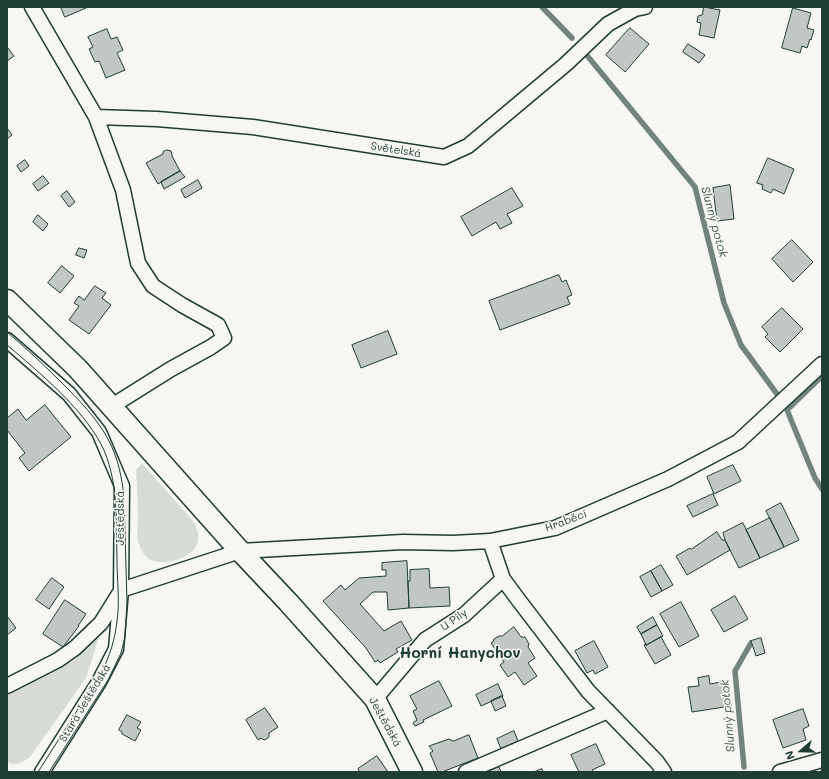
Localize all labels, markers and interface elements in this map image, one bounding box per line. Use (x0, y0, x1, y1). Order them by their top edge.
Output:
street label: Světelská (370, 139, 422, 161)
water label: Slunný potok (698, 185, 730, 259)
street label: Ještědská (114, 491, 128, 545)
street label: Hraběcí (543, 507, 589, 535)
street label: U Pily (438, 606, 470, 634)
district label: Horní Hanychov (399, 644, 521, 662)
street label: Stará Ještědská (57, 662, 113, 744)
water label: Slunný potok (718, 679, 738, 753)
street label: Ještědská (366, 695, 404, 749)
north arrow (781, 731, 821, 771)
text: N (781, 749, 798, 762)

